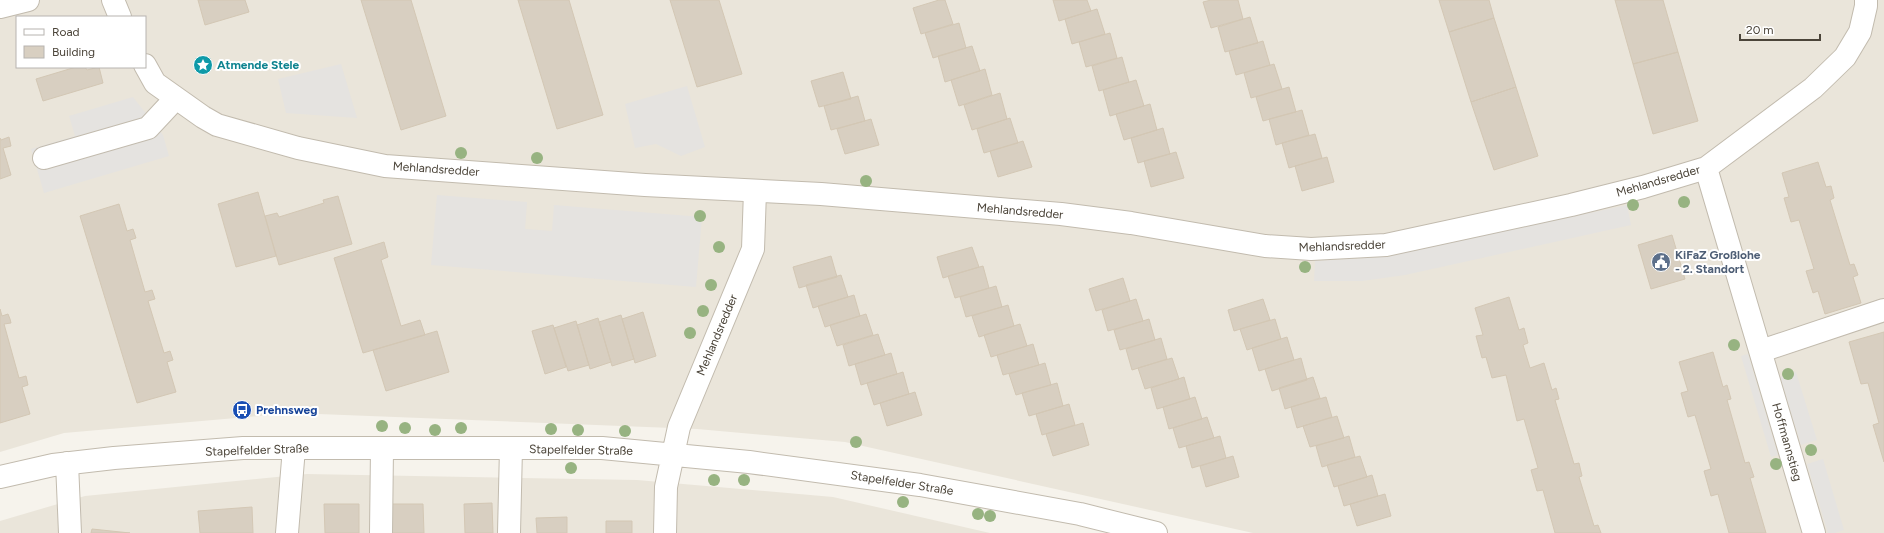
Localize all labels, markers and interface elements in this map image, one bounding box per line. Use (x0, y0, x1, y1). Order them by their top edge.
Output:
legend (16, 16, 146, 68)
scale bar (1740, 16, 1820, 42)
text: 20 m (1746, 23, 1774, 37)
text: Road (52, 25, 80, 39)
text: Building (52, 45, 95, 59)
place icon: Atmende Stele (192, 54, 214, 76)
place label: Atmende Stele (217, 58, 300, 72)
street label: Mehlandsredder (392, 159, 480, 179)
street label: Mehlandsredder (1614, 162, 1702, 200)
street label: Mehlandsredder (976, 200, 1064, 222)
street label: Mehlandsredder (1298, 237, 1386, 255)
place label: KiFaZ Großlohe - 2. Standort (1675, 248, 1761, 276)
public building icon: KiFaZ Großlohe - 2. Standort (1650, 251, 1672, 273)
street label: Mehlandsredder (694, 292, 740, 378)
bus stop icon: Prehnsweg (231, 399, 253, 421)
street label: Hoffmannstieg (1769, 401, 1805, 483)
place label: Prehnsweg (256, 403, 317, 417)
street label: Stapelfelder Straße (205, 441, 310, 459)
street label: Stapelfelder Straße (529, 442, 633, 458)
street label: Stapelfelder Straße (850, 468, 955, 498)

